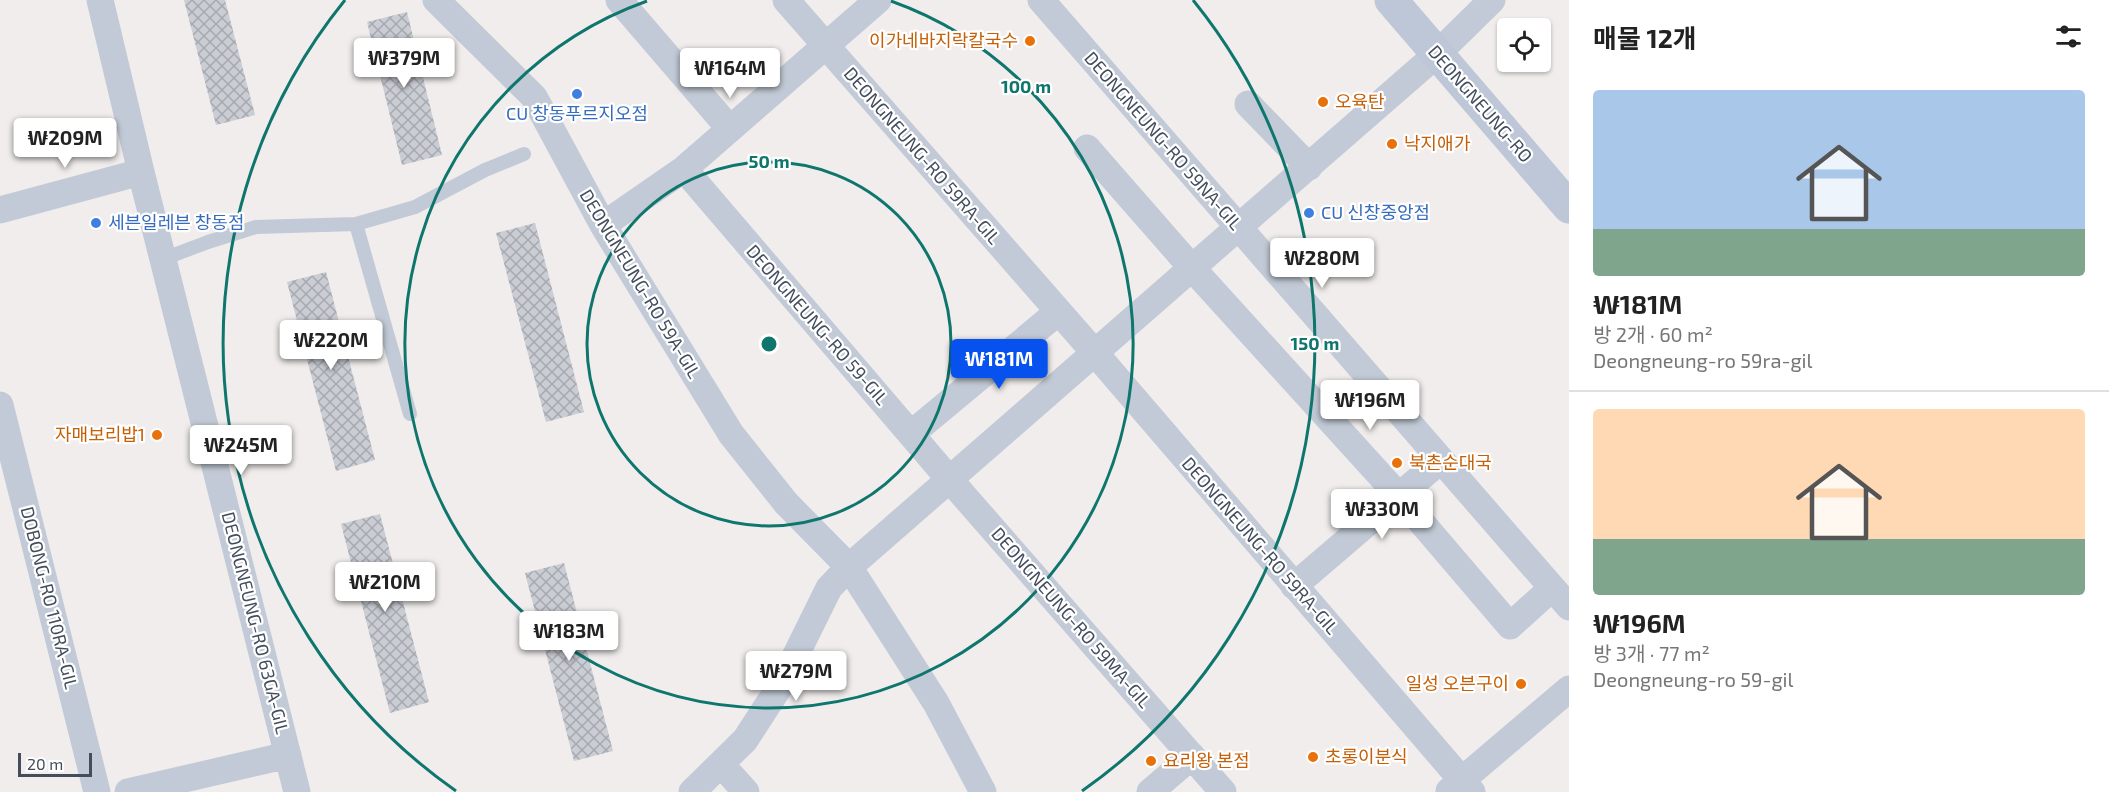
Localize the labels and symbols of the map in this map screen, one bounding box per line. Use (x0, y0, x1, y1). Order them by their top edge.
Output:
place label: 이가네바지락칼국수 (869, 29, 1018, 51)
marker: 이가네바지락칼국수 (1023, 34, 1037, 48)
pin: ₩379M (362, 38, 446, 89)
street label: DEONGNEUNG-RO (1424, 40, 1538, 166)
street label: DEONGNEUNG-RO 59NA-GIL (1080, 47, 1247, 234)
pin: ₩164M (688, 48, 772, 99)
street label: DEONGNEUNG-RO 59RA-GIL (840, 62, 1006, 248)
text: 100 m (1001, 75, 1051, 97)
marker: CU 창동푸르지오점 (570, 87, 584, 101)
place label: 오육탄 (1335, 90, 1385, 112)
marker: 오육탄 (1316, 95, 1330, 109)
place label: CU 창동푸르지오점 (506, 102, 648, 124)
pin: ₩209M (23, 118, 107, 169)
place label: 낙지애가 (1404, 132, 1471, 154)
marker: 낙지애가 (1385, 137, 1399, 151)
text: 50 m (748, 150, 790, 172)
street label: DEONGNEUNG-RO 59A-GIL (576, 185, 706, 382)
place label: CU 신창중앙점 (1321, 201, 1430, 223)
marker: CU 신창중앙점 (1302, 206, 1316, 220)
place label: 세븐일레븐 창동점 (108, 211, 245, 233)
marker: 세븐일레븐 창동점 (89, 216, 103, 230)
pin: ₩280M (1280, 238, 1364, 289)
street label: DEONGNEUNG-RO 59-GIL (742, 240, 893, 409)
pin: ₩220M (289, 320, 373, 371)
text: 150 m (1291, 332, 1339, 354)
centre of rings (759, 334, 779, 354)
pin: ₩181M (957, 339, 1041, 390)
pin: ₩196M (1328, 380, 1412, 431)
place label: 자매보리밥1 (55, 423, 145, 445)
pin: ₩245M (199, 425, 283, 476)
marker: 자매보리밥1 (150, 428, 164, 442)
place label: 북촌순대국 (1409, 451, 1492, 473)
street label: DEONGNEUNG-RO 59RA-GIL (1178, 452, 1344, 638)
marker: 북촌순대국 (1390, 456, 1404, 470)
pin: ₩330M (1340, 489, 1424, 540)
street label: DOBONG-RO 110RA-GIL (17, 504, 83, 691)
street label: DEONGNEUNG-RO 63GA-GIL (218, 509, 294, 736)
street label: DEONGNEUNG-RO 59MA-GIL (987, 522, 1156, 712)
pin: ₩210M (343, 562, 427, 613)
pin: ₩183M (527, 611, 611, 662)
pin: ₩279M (754, 651, 838, 702)
place label: 일성 오븐구이 (1406, 672, 1509, 694)
marker: 일성 오븐구이 (1514, 677, 1528, 691)
place label: 초롱이분식 (1325, 745, 1408, 767)
place label: 요리왕 본점 (1163, 749, 1250, 771)
scale bar (18, 750, 92, 778)
marker: 초롱이분식 (1306, 750, 1320, 764)
marker: 요리왕 본점 (1144, 754, 1158, 768)

